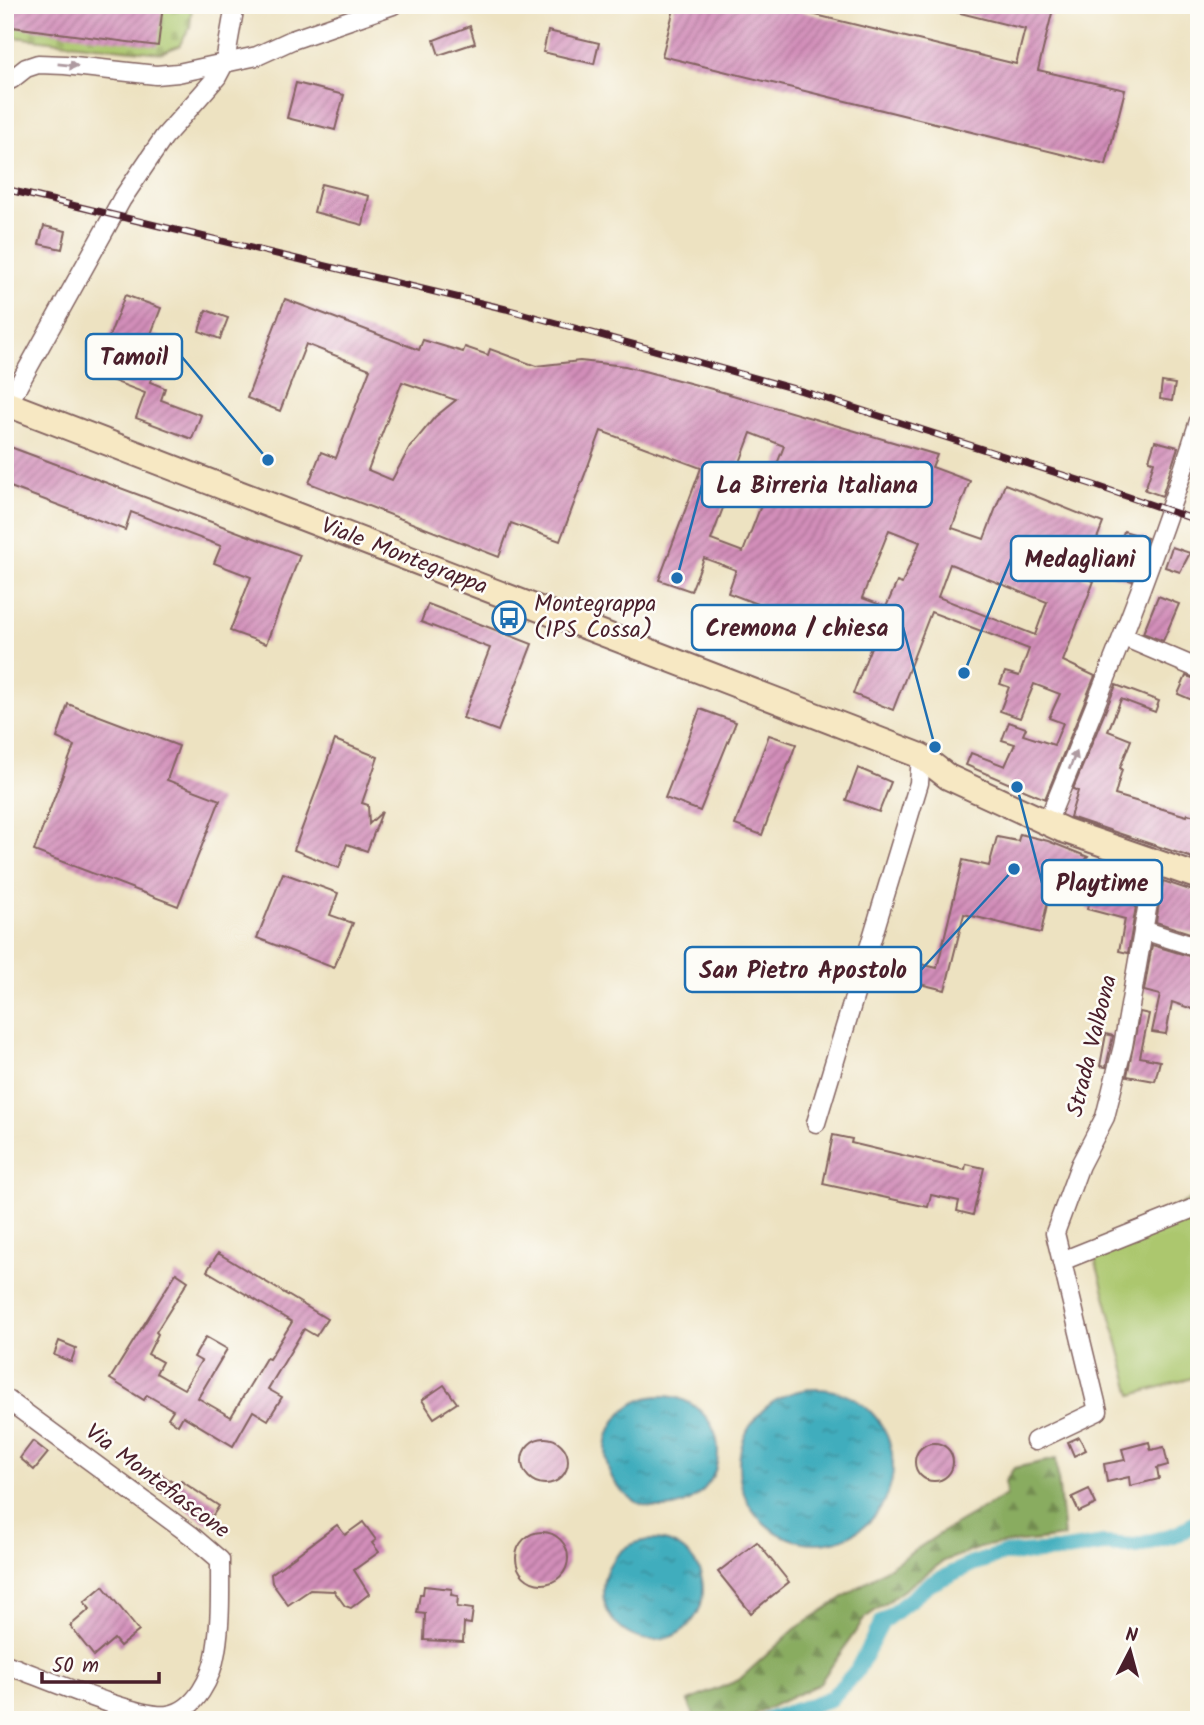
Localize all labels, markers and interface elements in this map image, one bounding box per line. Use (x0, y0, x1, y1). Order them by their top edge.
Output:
one-way arrow (57, 60, 79, 71)
callout: Tamoil (86, 334, 182, 379)
text: Tamoil (100, 339, 169, 378)
callout: La Birreria Italiana (702, 462, 932, 507)
text: La Birreria Italiana (716, 467, 918, 506)
street label: Viale Montegrappa (315, 509, 493, 605)
callout: Medagliani (1011, 536, 1150, 581)
text: Medagliani (1025, 541, 1136, 580)
place label: Montegrappa (IPS Cossa) (534, 587, 656, 649)
bus stop icon: Montegrappa (IPS Cossa) (490, 599, 528, 637)
callout: Cremona / chiesa (692, 605, 903, 650)
text: Cremona / chiesa (705, 610, 889, 649)
one-way arrow (1068, 749, 1079, 770)
callout: Playtime (1042, 860, 1162, 905)
text: Playtime (1056, 865, 1149, 904)
callout: San Pietro Apostolo (685, 947, 921, 992)
text: San Pietro Apostolo (699, 952, 907, 991)
street label: Strada Valbona (1058, 971, 1128, 1121)
street label: Via Montefiascone (77, 1415, 237, 1549)
north arrow (1096, 1616, 1166, 1686)
text: N (1124, 1621, 1139, 1652)
scale bar (42, 1641, 159, 1685)
text: 50 m (52, 1650, 99, 1683)

